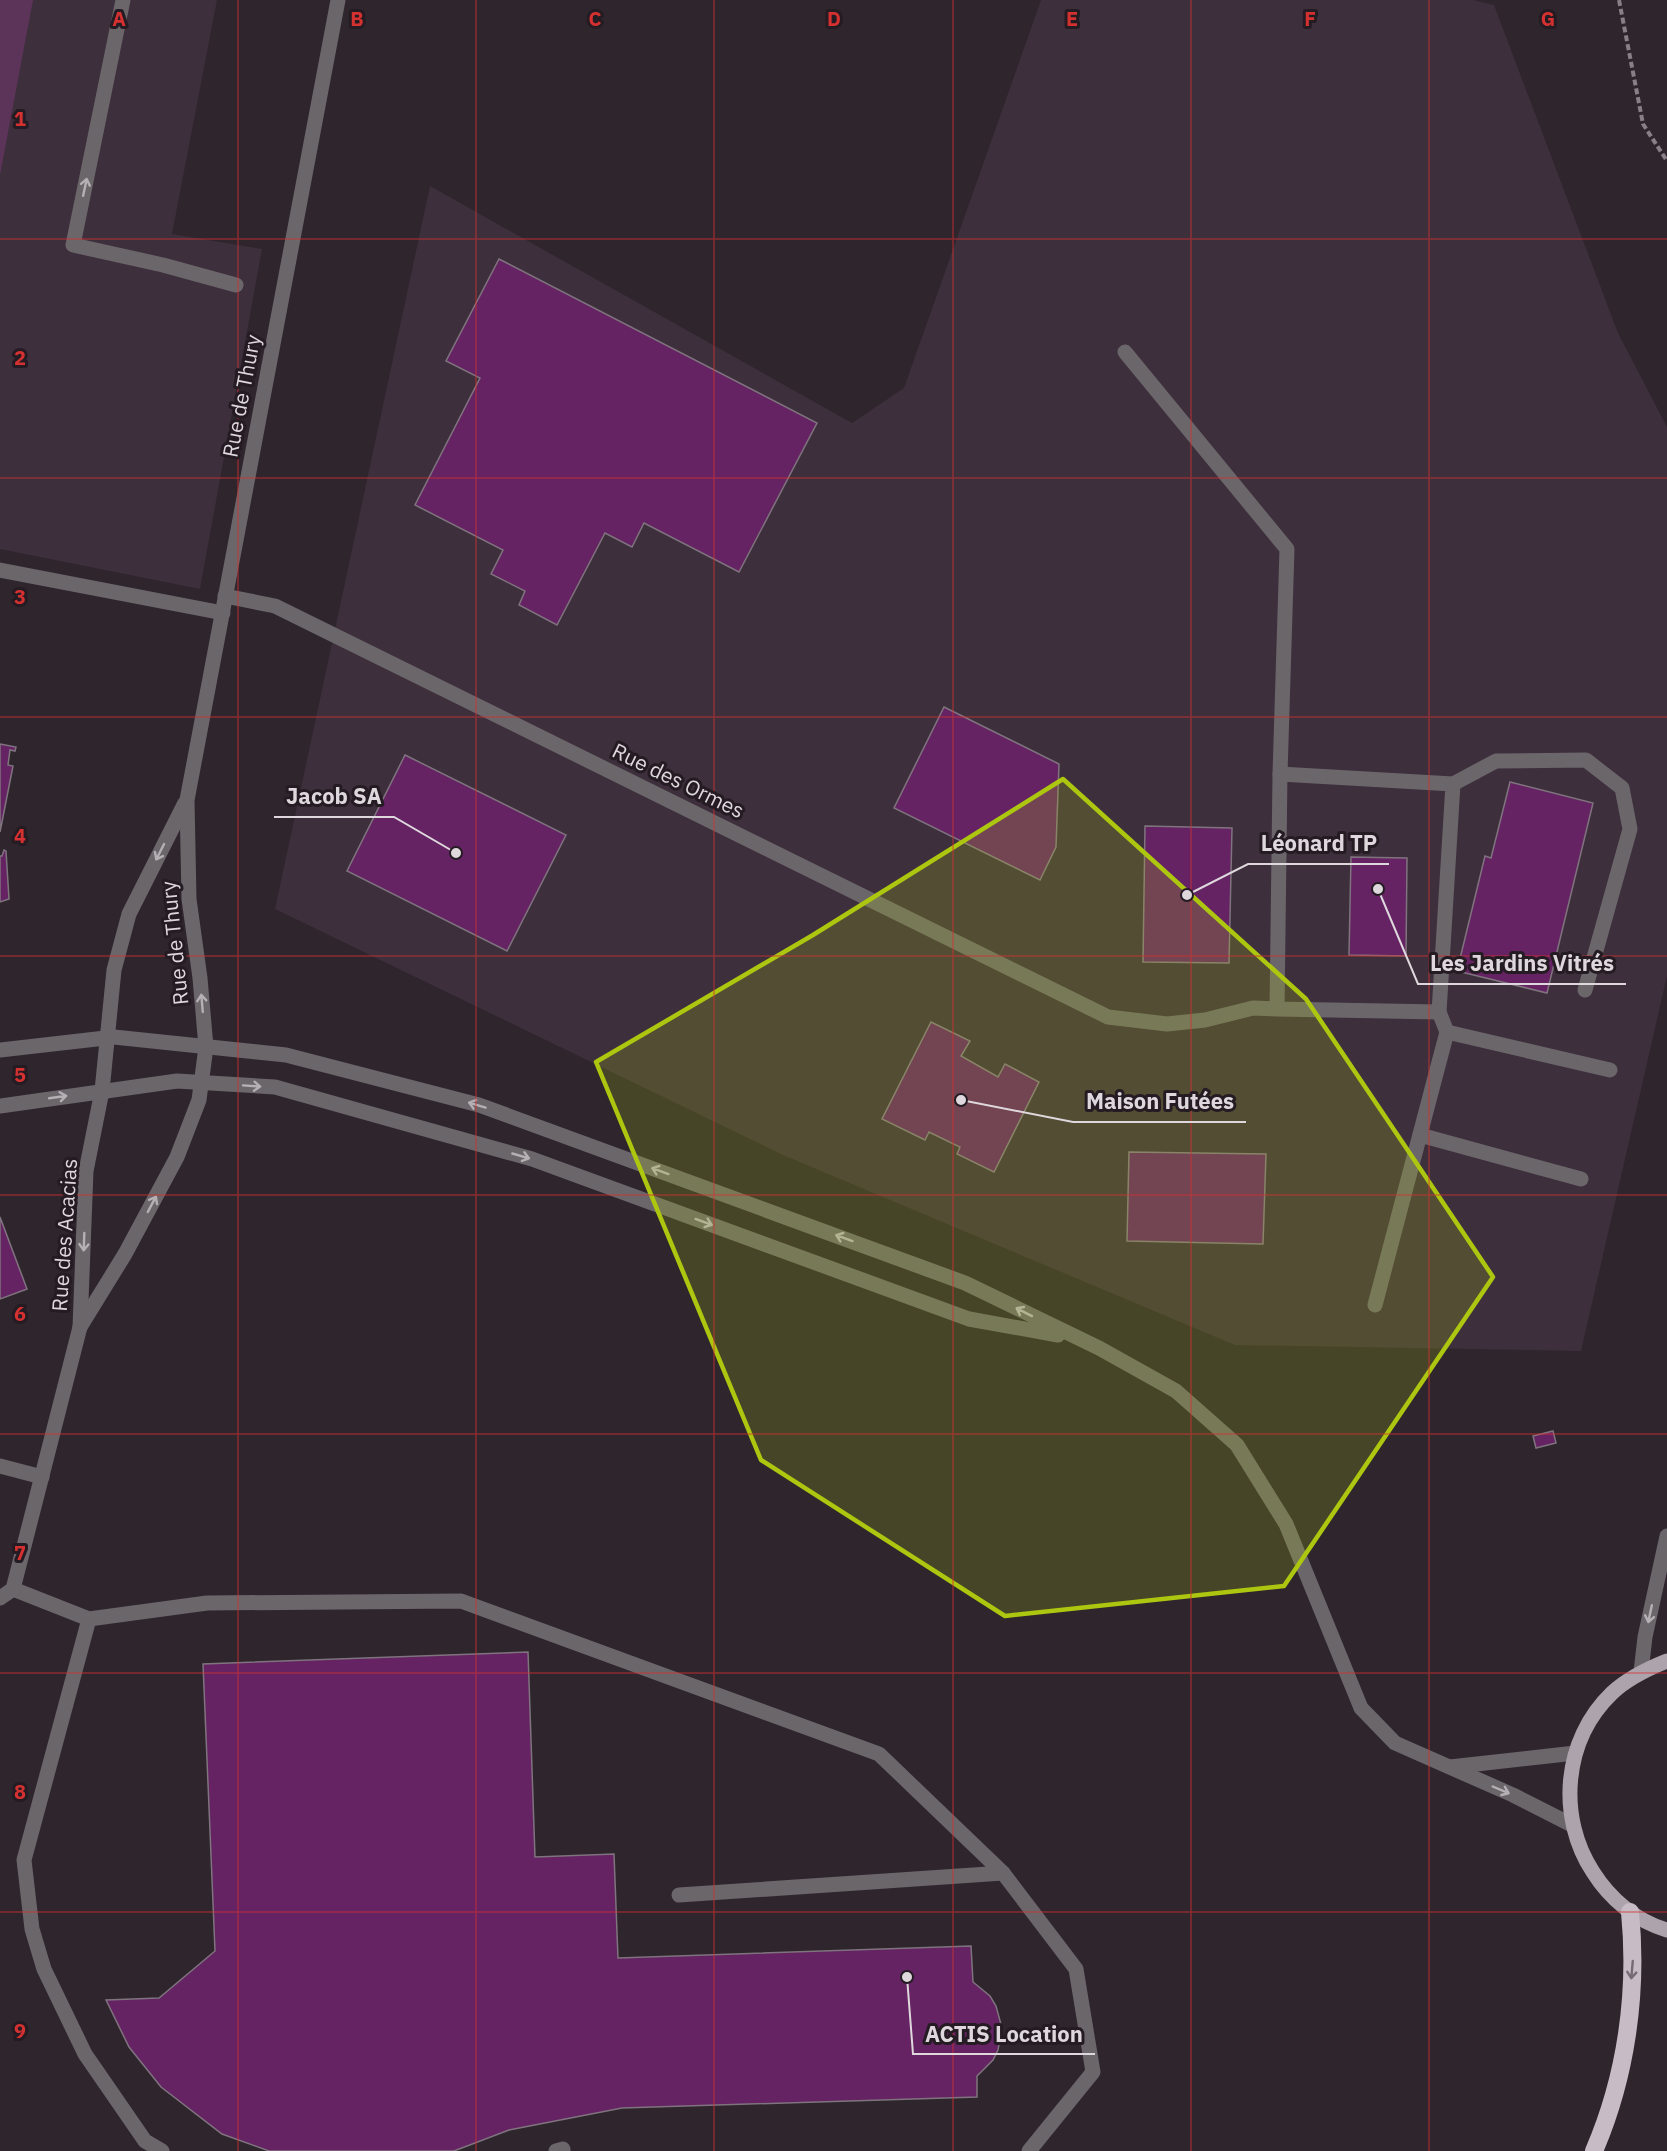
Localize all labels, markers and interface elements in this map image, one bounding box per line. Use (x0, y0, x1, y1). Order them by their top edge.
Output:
text: A (112, 5, 126, 32)
text: B (350, 5, 364, 32)
text: C (588, 5, 602, 32)
text: D (827, 5, 841, 32)
text: E (1066, 5, 1078, 32)
text: F (1304, 5, 1316, 32)
text: G (1541, 5, 1555, 32)
text: 1 (14, 105, 26, 132)
one-way arrow (80, 178, 91, 198)
street label: Rue de Thury (215, 331, 267, 460)
text: 2 (14, 344, 26, 371)
text: 3 (14, 583, 26, 610)
street label: Rue des Ormes (608, 736, 749, 824)
callout: Jacob SA (274, 777, 394, 817)
text: Jacob SA (286, 781, 382, 810)
text: 4 (14, 822, 26, 849)
callout: Léonard TP (1248, 824, 1389, 864)
text: Léonard TP (1261, 828, 1377, 857)
one-way arrow (154, 843, 166, 861)
street label: Rue de Thury (154, 879, 194, 1007)
callout: Les Jardins Vitrés (1418, 944, 1626, 984)
text: Les Jardins Vitrés (1430, 948, 1614, 977)
one-way arrow (196, 994, 207, 1014)
text: 5 (14, 1061, 26, 1088)
one-way arrow (241, 1080, 261, 1091)
callout: Maison Futées (1073, 1082, 1246, 1122)
text: Maison Futées (1086, 1086, 1234, 1115)
one-way arrow (47, 1091, 67, 1102)
one-way arrow (468, 1099, 487, 1110)
one-way arrow (511, 1151, 530, 1162)
street label: Rue des Acacias (45, 1158, 83, 1312)
one-way arrow (652, 1165, 670, 1176)
one-way arrow (146, 1196, 158, 1213)
one-way arrow (694, 1218, 713, 1229)
one-way arrow (78, 1231, 89, 1251)
one-way arrow (835, 1232, 853, 1243)
text: 6 (14, 1300, 26, 1327)
one-way arrow (1015, 1306, 1033, 1317)
text: 7 (14, 1539, 26, 1566)
one-way arrow (1644, 1603, 1655, 1623)
text: 8 (14, 1778, 26, 1805)
one-way arrow (1491, 1785, 1510, 1796)
one-way arrow (1626, 1960, 1637, 1980)
callout: ACTIS Location (913, 2014, 1095, 2054)
text: 9 (14, 2017, 26, 2044)
text: ACTIS Location (925, 2019, 1083, 2048)

